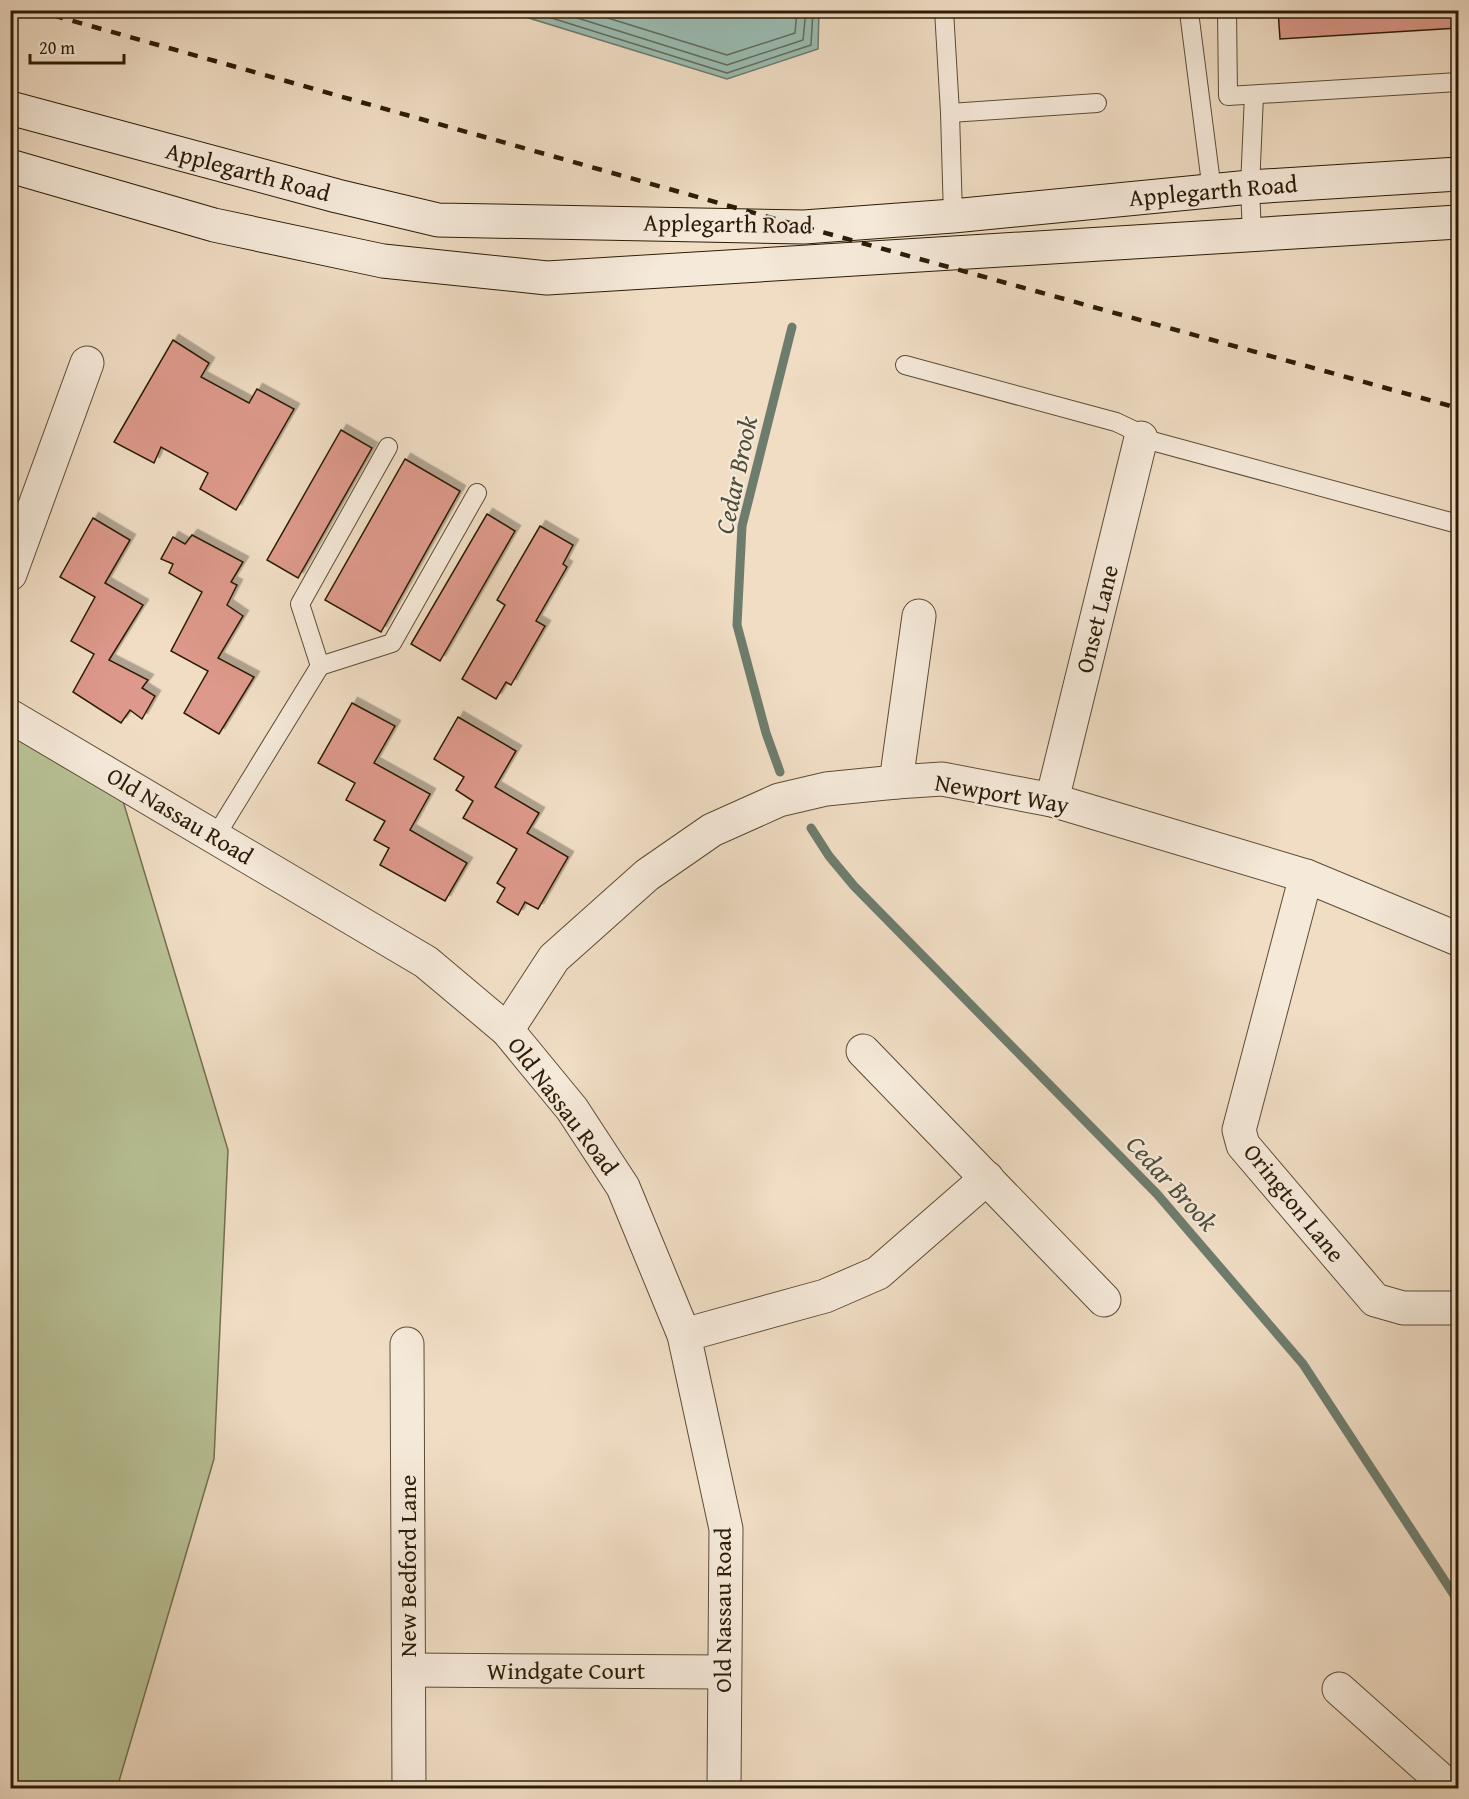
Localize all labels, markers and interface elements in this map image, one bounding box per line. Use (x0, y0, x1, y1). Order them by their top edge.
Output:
scale bar (30, 27, 124, 65)
text: 20 m (39, 34, 75, 61)
street label: Applegarth Road (162, 133, 335, 210)
street label: Applegarth Road (1127, 166, 1299, 215)
street label: Applegarth Road (643, 205, 813, 242)
water label: Cedar Brook (704, 412, 767, 537)
street label: Onset Lane (1066, 561, 1127, 677)
street label: Old Nassau Road (100, 758, 260, 873)
street label: Newport Way (932, 764, 1072, 823)
street label: Old Nassau Road (500, 1029, 627, 1182)
water label: Cedar Brook (1117, 1126, 1227, 1240)
street label: Orington Lane (1236, 1136, 1353, 1270)
street label: New Bedford Lane (390, 1475, 425, 1657)
street label: Old Nassau Road (705, 1527, 740, 1693)
street label: Windgate Court (487, 1653, 646, 1688)

